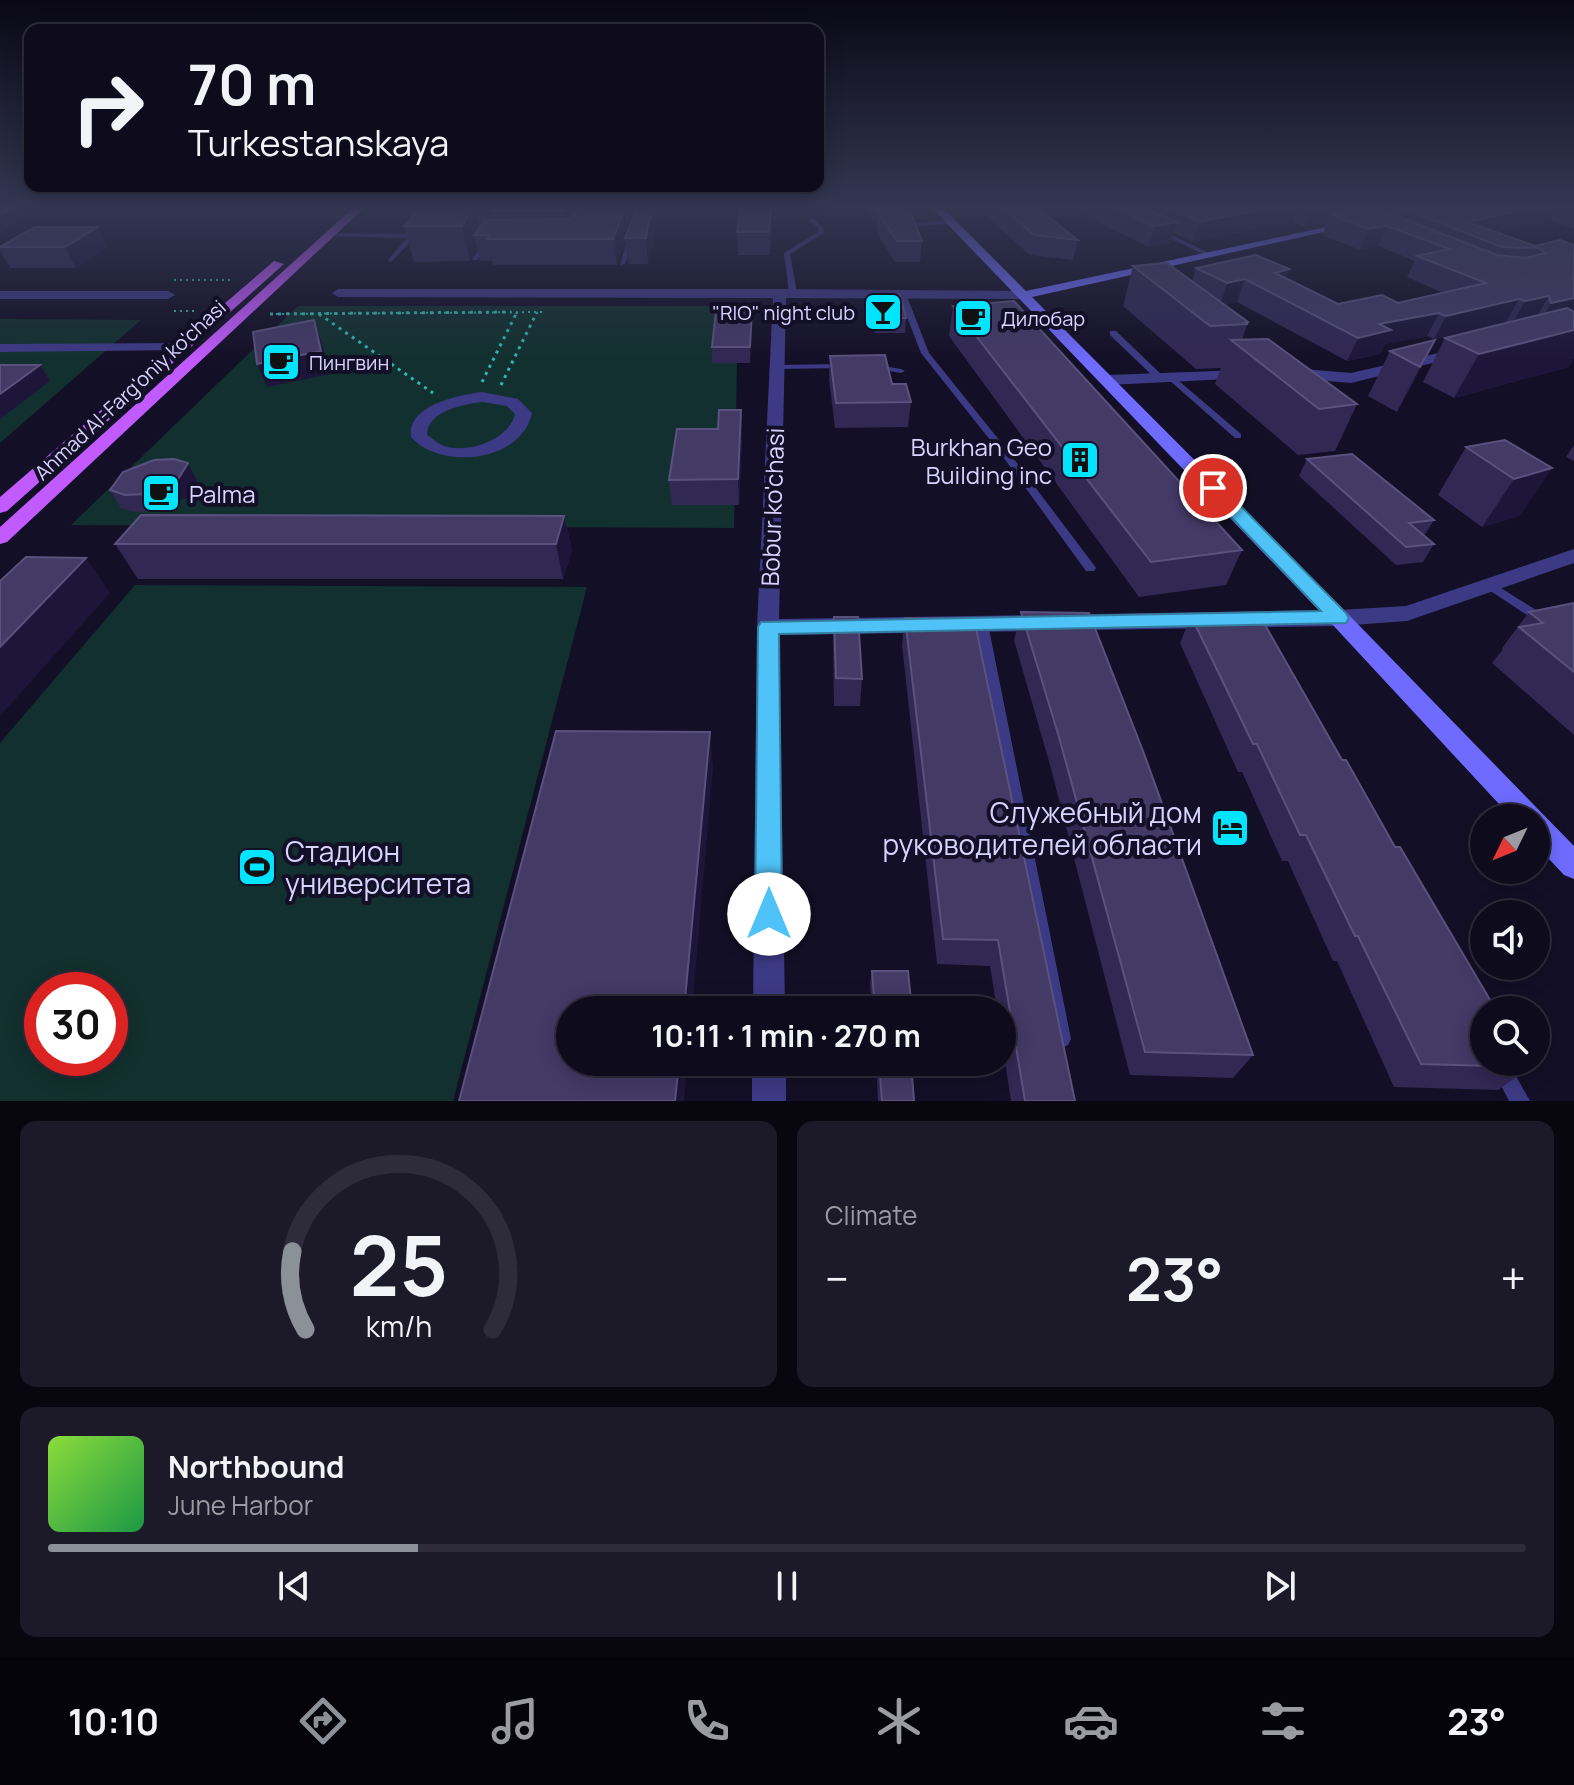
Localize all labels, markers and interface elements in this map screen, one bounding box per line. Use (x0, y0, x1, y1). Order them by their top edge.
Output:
text: 70 m (188, 45, 316, 122)
icon: right (56, 56, 160, 160)
text: Turkestanskaya (188, 118, 449, 167)
bar icon: "RIO" night club (862, 291, 904, 333)
street label: Ahmad Al-Farg'oniy ko'chasi (28, 294, 232, 486)
cafe icon: Дилобар (952, 297, 994, 339)
place label: "RIO" night club (712, 299, 855, 326)
place label: Дилобар (1001, 305, 1085, 332)
cafe icon: Пингвин (260, 341, 302, 383)
place label: Пингвин (309, 349, 389, 376)
street label: Bobur ko'chasi (753, 427, 791, 587)
place label: Burkhan Geo Building inc (911, 430, 1052, 491)
building icon: Burkhan Geo Building inc (1059, 439, 1101, 481)
pin (1179, 454, 1247, 522)
icon: arrive (1191, 466, 1235, 510)
cafe icon: Palma (140, 472, 182, 514)
place label: Palma (189, 477, 256, 510)
place label: Служебный дом руководителей области (882, 793, 1202, 863)
north arrow (1470, 804, 1550, 884)
map controls (1470, 804, 1550, 1076)
hotel icon: Служебный дом руководителей области (1209, 807, 1251, 849)
place label: Стадион университета (285, 832, 471, 902)
sports icon: Стадион университета (236, 846, 278, 888)
position arrow (727, 872, 811, 956)
button: sound (1470, 900, 1550, 980)
speed limit sign: 30 (24, 972, 128, 1076)
button: search (1470, 996, 1550, 1076)
text: 10:11 · 1 min · 270 m (651, 1015, 921, 1056)
text: Climate (825, 1197, 917, 1233)
text: 25 (349, 1207, 448, 1321)
text: 23° (1126, 1237, 1224, 1319)
text: − (825, 1248, 849, 1308)
text: + (1501, 1248, 1526, 1308)
text: km/h (365, 1307, 432, 1346)
text: Northbound (168, 1446, 345, 1487)
text: June Harbor (168, 1487, 313, 1523)
icon: previous (272, 1564, 316, 1608)
icon: pause (765, 1564, 809, 1608)
icon: next (1258, 1564, 1302, 1608)
icon: directions (295, 1693, 351, 1749)
icon: music (487, 1693, 543, 1749)
icon: phone (679, 1693, 735, 1749)
icon: climate (871, 1693, 927, 1749)
icon: car (1063, 1693, 1119, 1749)
icon: filters (1255, 1693, 1311, 1749)
text: 10:10 (68, 1697, 159, 1746)
text: 23° (1447, 1697, 1506, 1746)

